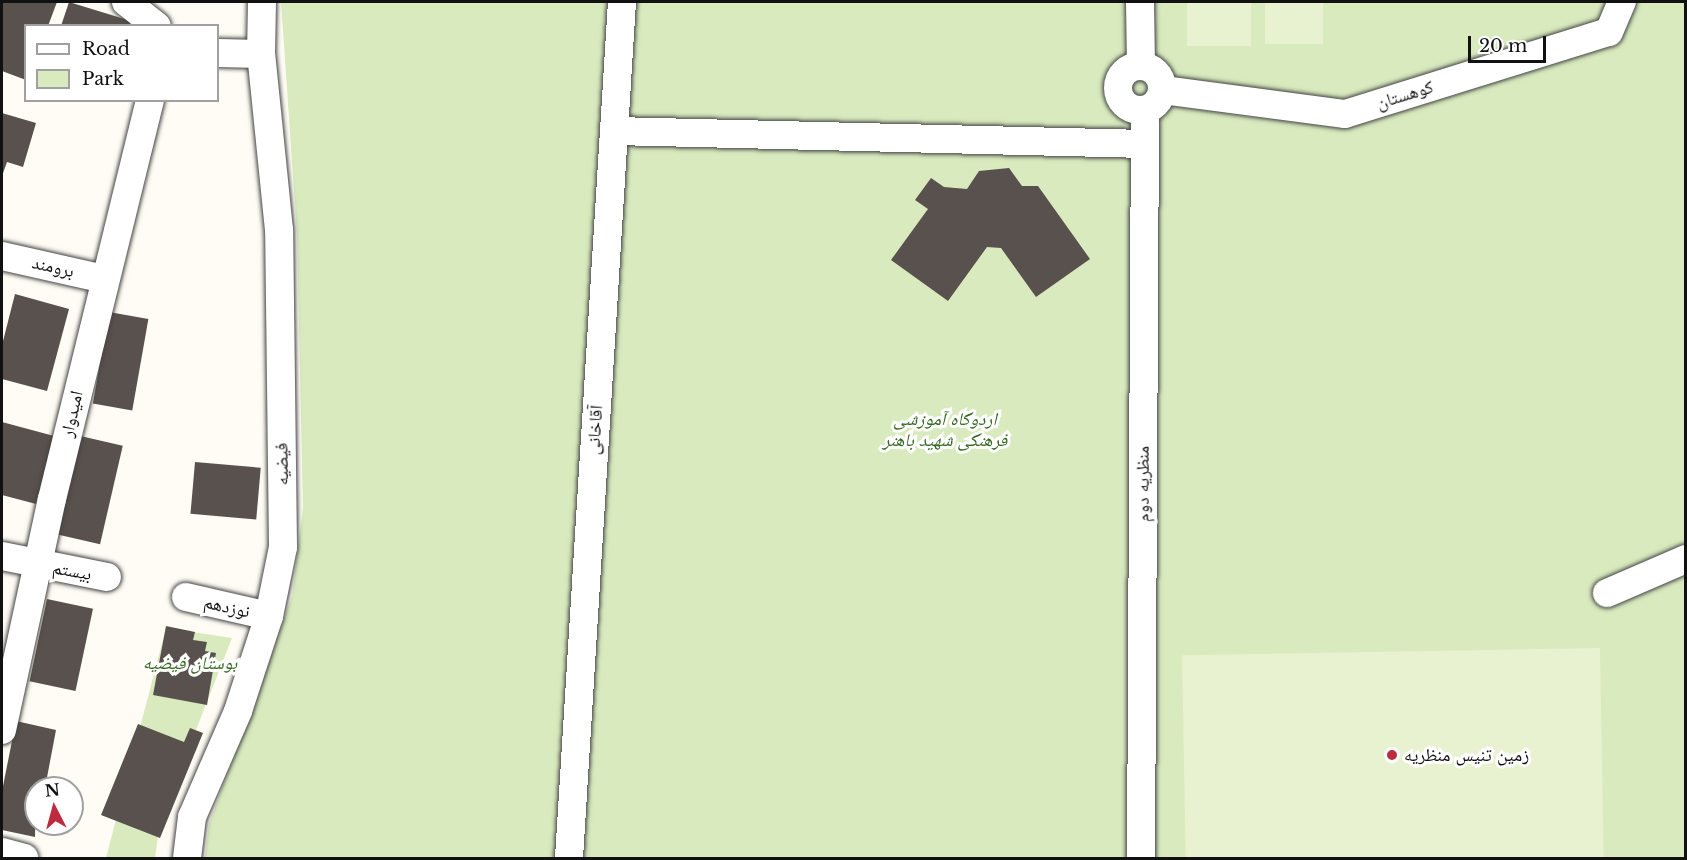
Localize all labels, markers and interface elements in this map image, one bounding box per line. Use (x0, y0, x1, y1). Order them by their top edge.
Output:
legend (24, 24, 219, 102)
scale bar (1471, 24, 1549, 62)
text: 20 m (1479, 35, 1527, 57)
text: Road (82, 38, 130, 60)
text: Park (82, 68, 124, 90)
street label: کوهستان (1374, 76, 1436, 114)
street label: برومند (30, 252, 76, 282)
street label: امیدوار (56, 389, 88, 439)
street label: آقاخانی (582, 404, 608, 456)
park label: اردوگاه آموزشی فرهنگی شهید باهنر (883, 409, 1007, 452)
street label: فیضیه (271, 442, 293, 486)
street label: منظریه دوم (1132, 446, 1154, 522)
street label: بیستم (51, 557, 93, 585)
street label: نوزدهم (202, 591, 252, 623)
park label: بوستان فیضیه (143, 652, 237, 674)
place label: زمین تنیس منظریه (1404, 744, 1529, 766)
marker: زمین تنیس منظریه (1385, 748, 1399, 762)
north arrow (24, 776, 84, 836)
text: N (44, 779, 61, 801)

